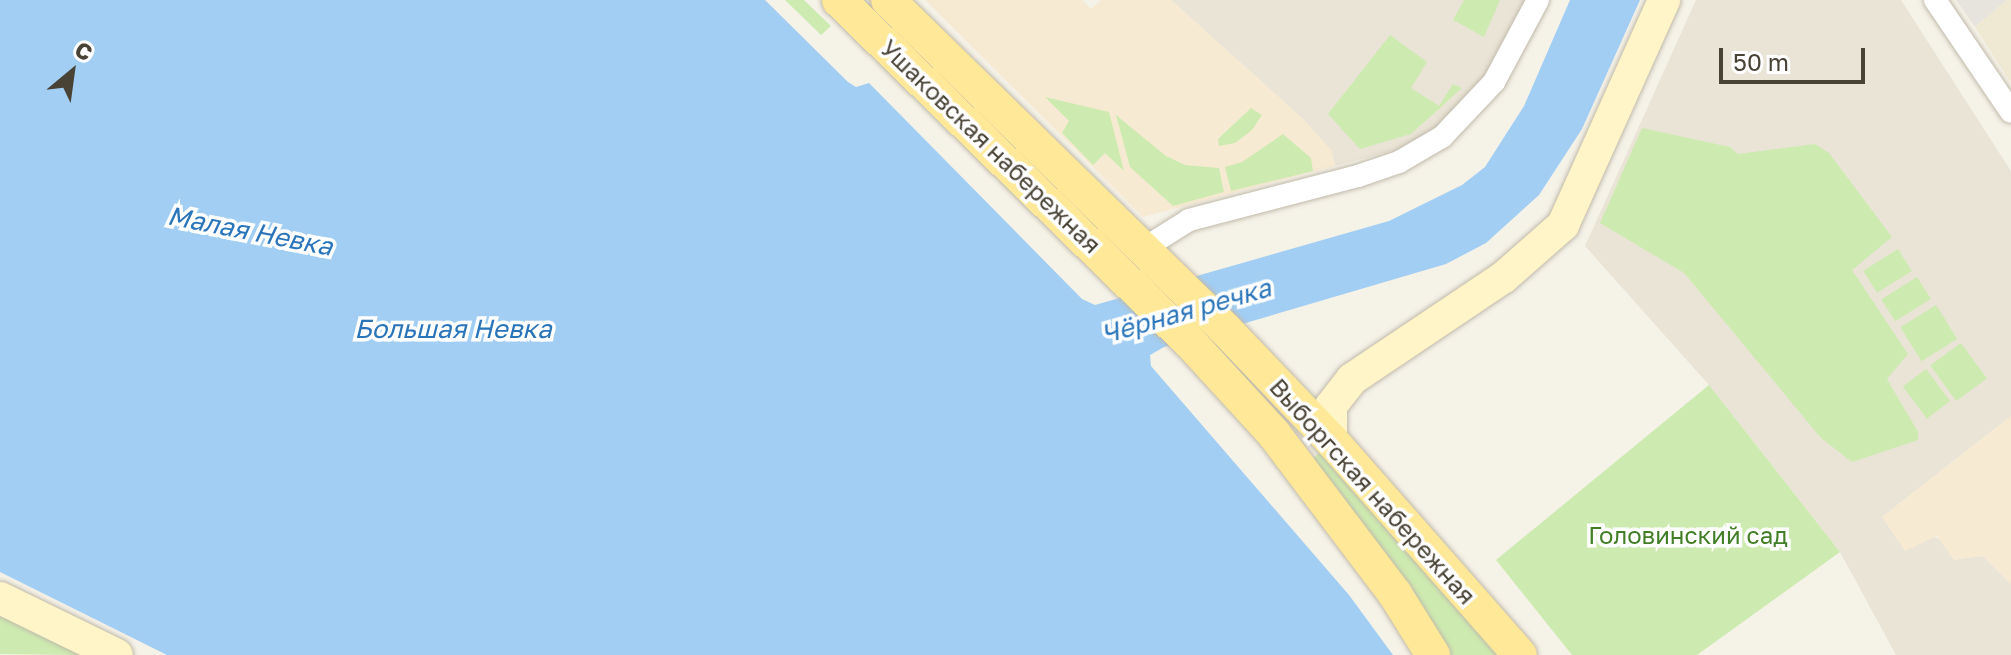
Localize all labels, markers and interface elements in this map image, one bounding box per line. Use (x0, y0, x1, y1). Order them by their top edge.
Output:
north arrow (32, 32, 112, 112)
scale bar (1723, 32, 1869, 82)
street label: Ушаковская набережная (875, 33, 1107, 259)
text: С (70, 35, 97, 66)
text: 50 m (1733, 47, 1789, 76)
water label: Малая Невка (165, 200, 335, 262)
water label: Чёрная речка (1097, 272, 1275, 350)
water label: Большая Невка (354, 313, 552, 345)
street label: Выборгская набережная (1264, 372, 1482, 610)
park label: Головинский сад (1588, 521, 1788, 549)

